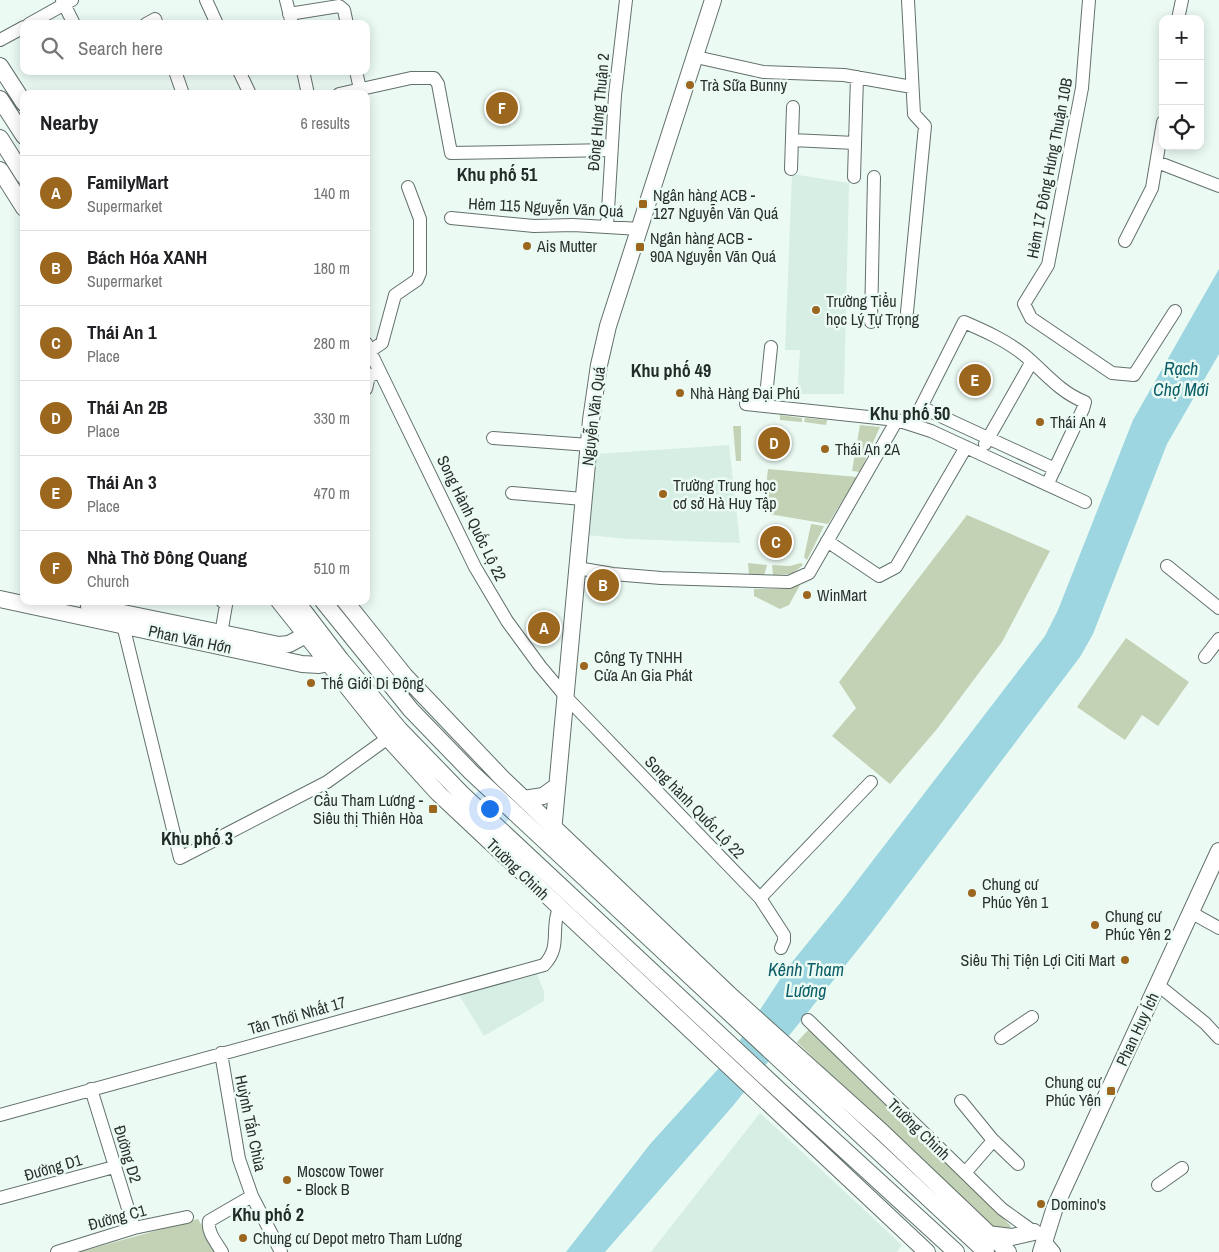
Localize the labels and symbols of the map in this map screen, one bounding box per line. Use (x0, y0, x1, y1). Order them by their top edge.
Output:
street label: Đông Hưng Thuận 2 (582, 52, 614, 172)
place label: Trà Sữa Bunny (700, 74, 787, 96)
street label: Hẻm 17 Đông Hưng Thuận 10B (1021, 76, 1077, 260)
marker: Trà Sữa Bunny (684, 79, 696, 91)
pin: F (486, 89, 518, 127)
district label: Khu phố 51 (457, 162, 538, 187)
place label: Ngân hàng ACB - 127 Nguyễn Văn Quá (653, 184, 779, 224)
street label: Hẻm 115 Nguyễn Văn Quá (468, 192, 625, 222)
marker: Ngân hàng ACB - 127 Nguyễn Văn Quá (637, 198, 649, 210)
place label: Ngân hàng ACB - 90A Nguyễn Văn Quá (650, 227, 777, 267)
place label: Ais Mutter (536, 235, 597, 257)
marker: Ais Mutter (521, 240, 533, 252)
marker: Ngân hàng ACB - 90A Nguyễn Văn Quá (634, 241, 646, 253)
place label: Trường Tiểu học Lý Tự Trọng (826, 290, 920, 330)
marker: Trường Tiểu học Lý Tự Trọng (810, 304, 822, 316)
water label: Rạch Chợ Mới (1153, 356, 1209, 402)
district label: Khu phố 49 (631, 358, 711, 383)
pin: E (959, 361, 991, 399)
street label: Nguyễn Văn Quá (576, 364, 610, 467)
place label: Nhà Hàng Đại Phú (690, 382, 800, 404)
marker: Nhà Hàng Đại Phú (674, 387, 686, 399)
district label: Khu phố 50 (870, 401, 950, 426)
place label: Thái An 4 (1050, 411, 1106, 433)
marker: Thái An 4 (1034, 416, 1046, 428)
pin: D (758, 424, 790, 462)
place label: Thái An 2A (835, 438, 900, 460)
marker: Thái An 2A (819, 443, 831, 455)
street label: Song Hành Quốc Lộ 22 (432, 452, 512, 584)
place label: Trường Trung học cơ sở Hà Huy Tập (673, 474, 777, 514)
marker: Trường Trung học cơ sở Hà Huy Tập (657, 488, 669, 500)
pin: C (760, 523, 792, 561)
pin: B (587, 566, 619, 604)
place label: WinMart (817, 584, 867, 606)
marker: WinMart (801, 589, 813, 601)
pin: A (528, 609, 560, 647)
street label: Phan Văn Hớn (146, 619, 234, 659)
place label: Công Ty TNHH Cửa An Gia Phát (594, 646, 693, 686)
marker: Công Ty TNHH Cửa An Gia Phát (578, 660, 590, 672)
place label: Thế Giới Di Động (321, 672, 425, 694)
marker: Thế Giới Di Động (305, 677, 317, 689)
street label: Song hành Quốc Lộ 22 (640, 751, 750, 863)
place label: Cầu Tham Lương - Siêu thị Thiên Hòa (313, 789, 424, 829)
your location (477, 796, 503, 822)
marker: Cầu Tham Lương - Siêu thị Thiên Hòa (427, 803, 439, 815)
district label: Khu phố 3 (161, 826, 233, 851)
street label: Trường Chinh (482, 833, 554, 905)
place label: Chung cư Phúc Yên 1 (982, 873, 1049, 913)
marker: Chung cư Phúc Yên 1 (966, 887, 978, 899)
place label: Chung cư Phúc Yên 2 (1105, 905, 1171, 945)
marker: Chung cư Phúc Yên 2 (1089, 919, 1101, 931)
place label: Siêu Thị Tiện Lợi Citi Mart (960, 949, 1115, 971)
marker: Siêu Thị Tiện Lợi Citi Mart (1119, 954, 1131, 966)
water label: Kênh Tham Lương (768, 957, 844, 1003)
street label: Phan Huy Ích (1110, 989, 1164, 1069)
street label: Tân Thới Nhất 17 (246, 991, 348, 1039)
place label: Chung cư Phúc Yên (1045, 1071, 1102, 1111)
street label: Huỳnh Tấn Chùa (230, 1073, 272, 1174)
marker: Chung cư Phúc Yên (1105, 1085, 1117, 1097)
street label: Trường Chinh (883, 1093, 955, 1165)
street label: Đường D2 (109, 1123, 147, 1185)
street label: Đường D1 (22, 1148, 85, 1186)
place label: Moscow Tower - Block B (297, 1160, 384, 1200)
marker: Moscow Tower - Block B (281, 1174, 293, 1186)
place label: Domino's (1051, 1193, 1106, 1215)
marker: Domino's (1035, 1198, 1047, 1210)
street label: Đường C1 (86, 1199, 149, 1235)
district label: Khu phố 2 (232, 1202, 304, 1227)
place label: Chung cư Depot metro Tham Lương (253, 1227, 463, 1249)
marker: Chung cư Depot metro Tham Lương (237, 1232, 249, 1244)

